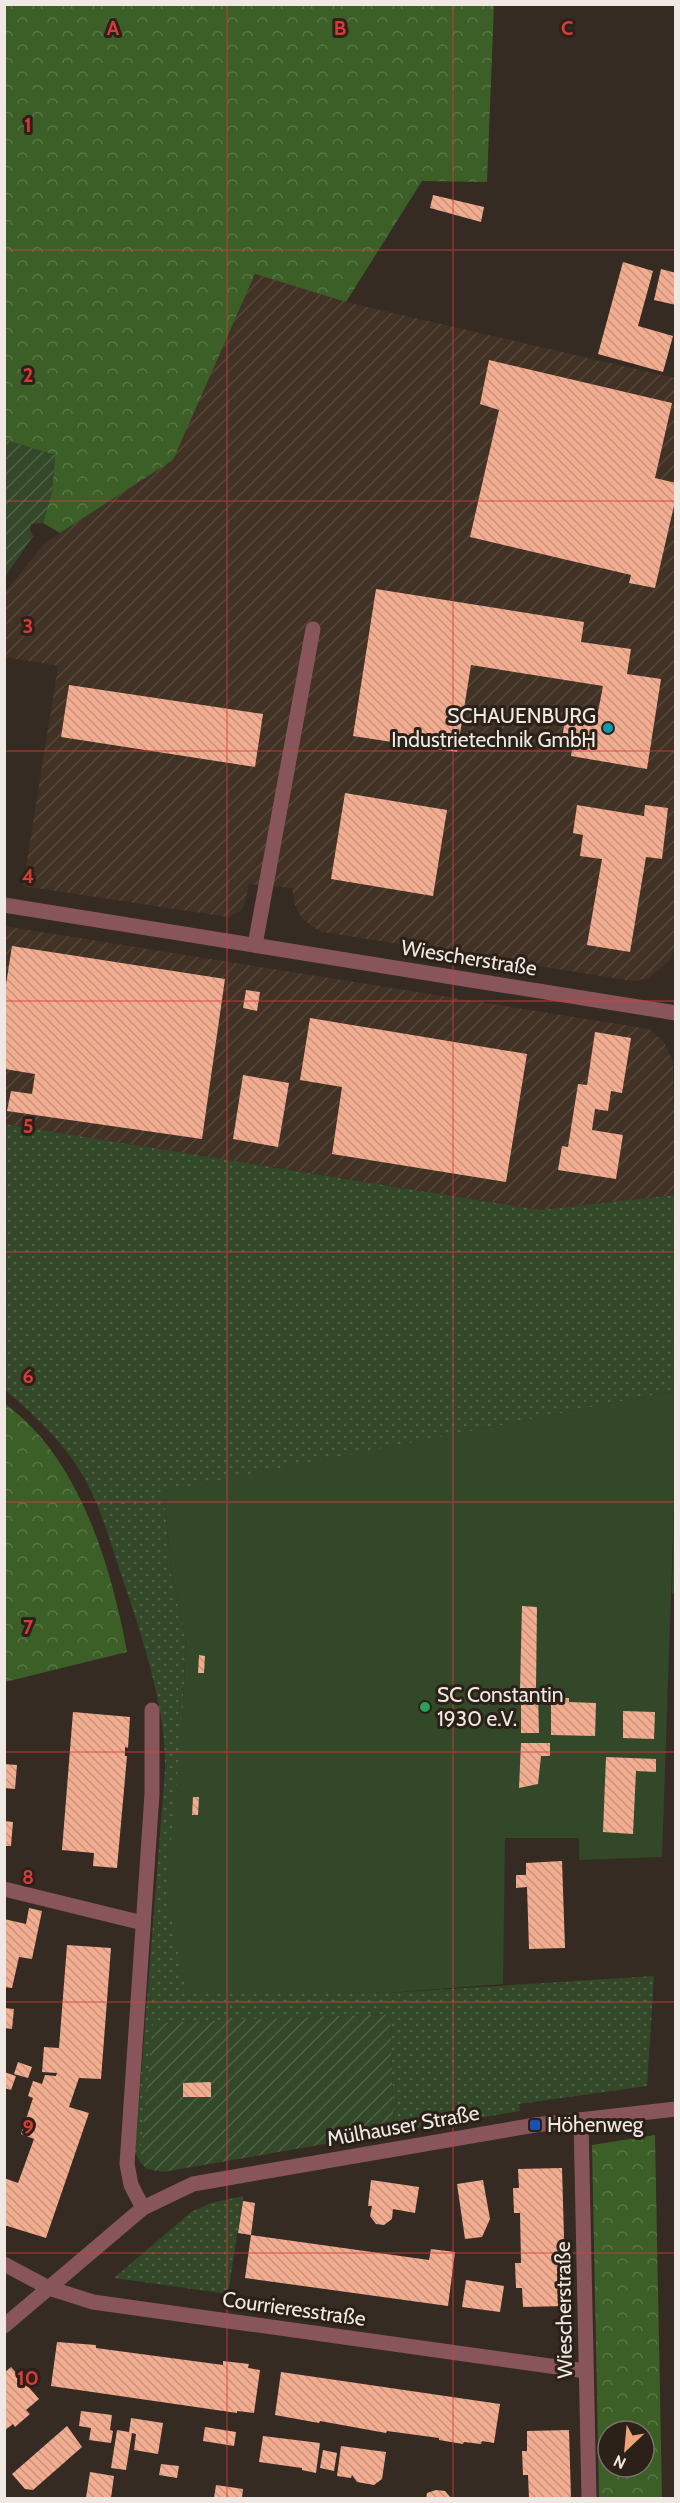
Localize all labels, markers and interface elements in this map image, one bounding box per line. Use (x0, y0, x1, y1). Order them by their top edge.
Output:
text: A (107, 16, 120, 40)
text: B (334, 16, 346, 40)
text: C (561, 16, 573, 40)
text: 1 (24, 113, 32, 137)
text: 2 (23, 363, 33, 387)
text: 3 (23, 614, 33, 638)
place label: SCHAUENBURG Industrietechnik GmbH (391, 703, 596, 752)
marker: SCHAUENBURG Industrietechnik GmbH (601, 721, 615, 735)
text: 4 (22, 864, 34, 888)
street label: Wiescherstraße (399, 934, 539, 981)
text: 5 (23, 1114, 33, 1138)
text: 6 (22, 1364, 34, 1388)
text: 7 (23, 1615, 34, 1639)
place label: SC Constantin 1930 e.V. (437, 1682, 564, 1731)
marker: SC Constantin 1930 e.V. (418, 1700, 432, 1714)
text: 8 (22, 1865, 34, 1889)
street label: Mülhauser Straße (325, 2100, 481, 2151)
place label: Höhenweg (547, 2112, 644, 2137)
text: 9 (22, 2115, 34, 2139)
marker: Höhenweg (528, 2118, 542, 2132)
street label: Wiescherstraße (550, 2241, 577, 2379)
street label: Courrieresstraße (221, 2286, 368, 2331)
text: 10 (17, 2366, 39, 2390)
north arrow (596, 2419, 656, 2479)
text: N (610, 2451, 629, 2473)

